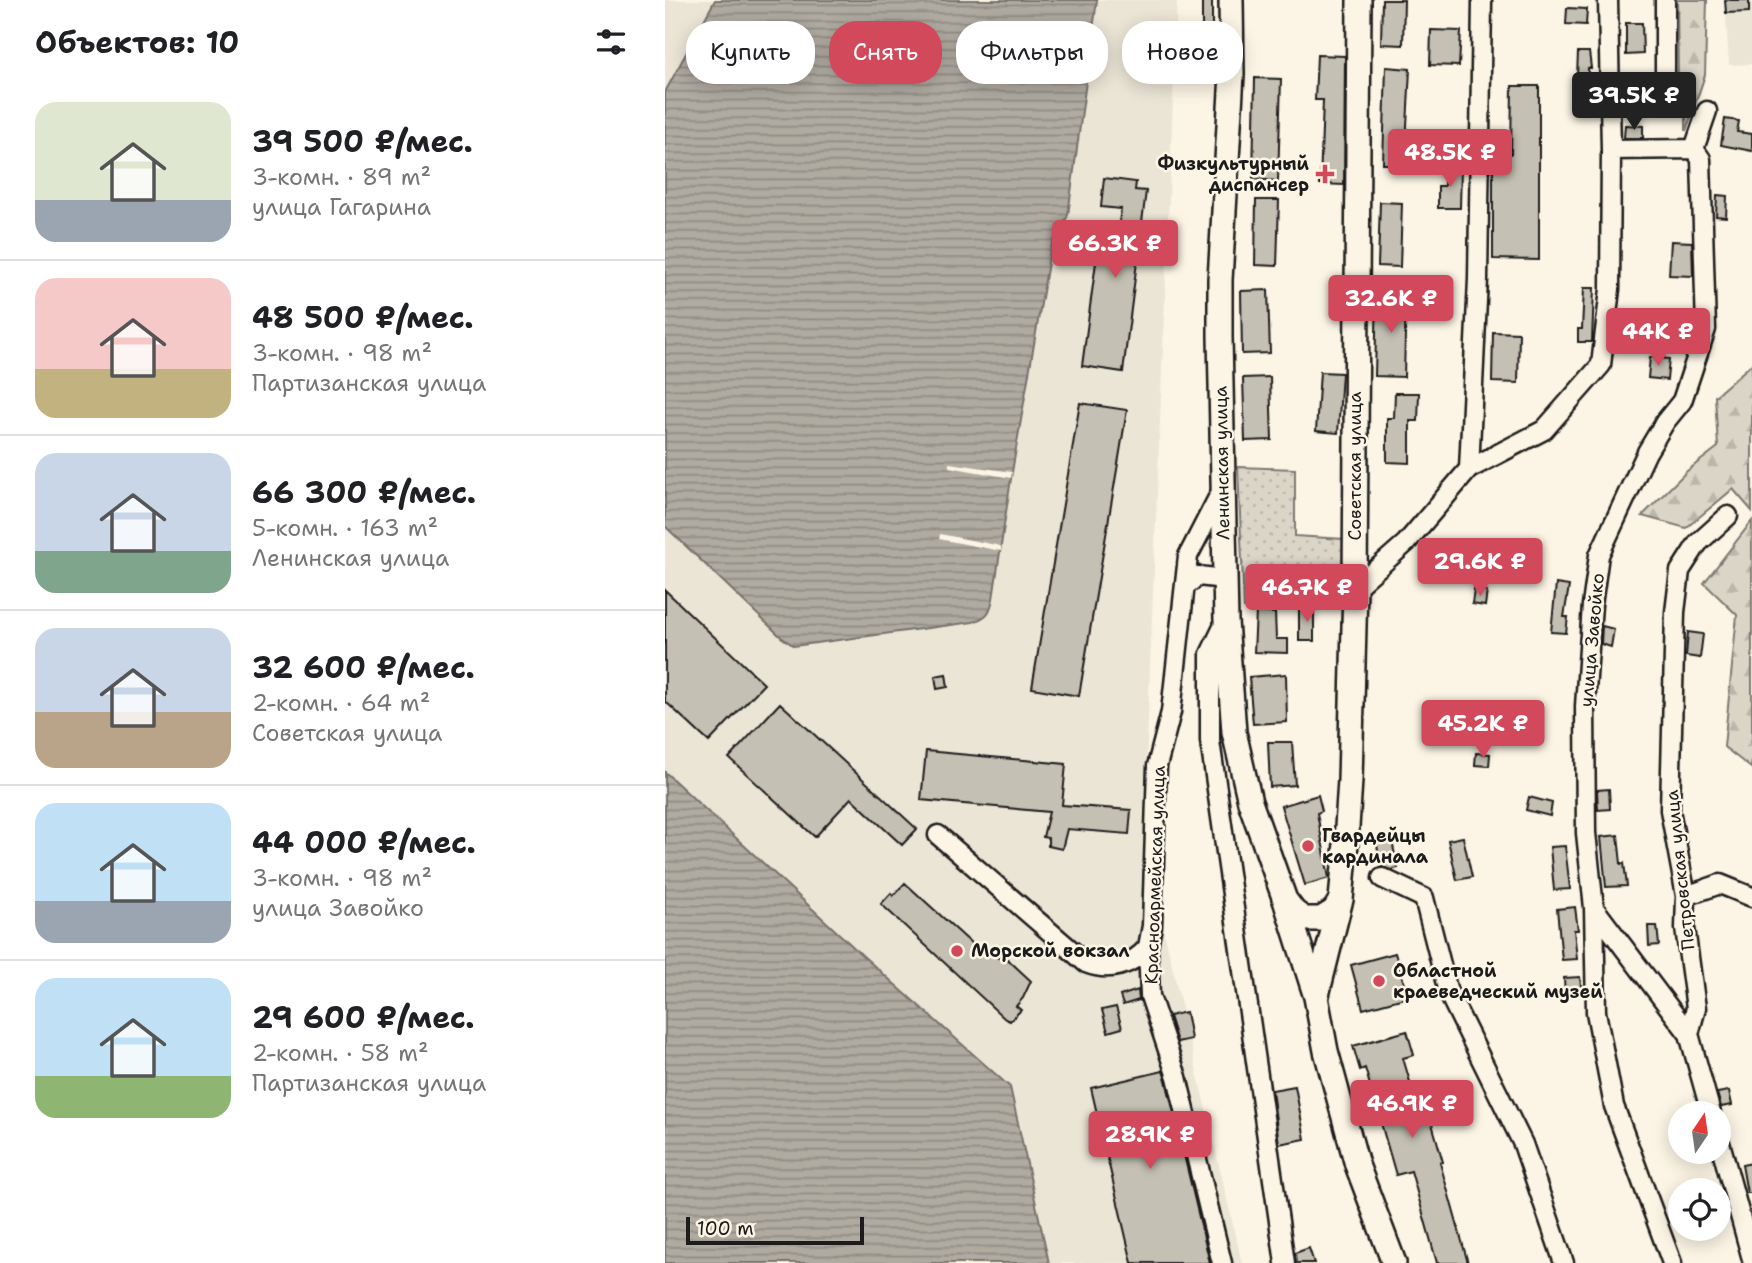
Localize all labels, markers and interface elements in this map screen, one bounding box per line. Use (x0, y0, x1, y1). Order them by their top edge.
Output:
chip: Купить (686, 21, 815, 84)
chip: Снять (829, 21, 942, 84)
chip: Фильтры (956, 21, 1108, 84)
chip: Новое (1122, 21, 1243, 84)
text: Объектов: 10 (35, 22, 239, 63)
icon: filters (592, 23, 630, 61)
pin: 39.5K ₽ (1569, 72, 1699, 132)
text: 39.5K ₽ (1588, 80, 1680, 110)
text: 39 500 ₽/мес. (252, 121, 473, 162)
icon: home (91, 130, 175, 214)
pin: 48.5K ₽ (1385, 130, 1515, 189)
text: 48.5K ₽ (1404, 137, 1496, 167)
place label: Физкультурный диспансер (1157, 152, 1309, 197)
text: 3-комн. · 89 m² (252, 162, 431, 192)
marker: Физкультурный диспансер (1315, 164, 1335, 184)
text: улица Гагарина (252, 192, 431, 222)
pin: 66.3K ₽ (1050, 220, 1180, 280)
text: 66.3K ₽ (1068, 228, 1162, 258)
pin: 32.6K ₽ (1326, 276, 1456, 335)
text: 32.6K ₽ (1344, 283, 1438, 313)
text: 48 500 ₽/мес. (252, 297, 474, 338)
icon: home (91, 306, 175, 390)
pin: 44K ₽ (1609, 308, 1707, 368)
text: 44K ₽ (1622, 316, 1694, 346)
text: 3-комн. · 98 m² (252, 338, 432, 368)
text: Партизанская улица (252, 368, 486, 398)
street label: Ленинская улица (1209, 386, 1235, 540)
street label: Советская улица (1343, 392, 1367, 540)
text: 66 300 ₽/мес. (252, 472, 476, 513)
icon: home (91, 481, 175, 565)
text: 5-комн. · 163 m² (252, 513, 438, 543)
pin: 29.6K ₽ (1415, 538, 1545, 598)
text: Ленинская улица (252, 543, 449, 573)
text: 29.6K ₽ (1434, 546, 1526, 576)
pin: 46.7K ₽ (1242, 564, 1372, 624)
text: 46.7K ₽ (1261, 572, 1353, 602)
street label: улица Завойко (1574, 572, 1610, 708)
text: 32 600 ₽/мес. (252, 647, 475, 688)
icon: home (91, 656, 175, 740)
text: 2-комн. · 64 m² (252, 688, 430, 718)
pin: 45.2K ₽ (1418, 700, 1548, 760)
text: 45.2K ₽ (1437, 708, 1529, 738)
text: Советская улица (252, 718, 442, 748)
street label: Красноармейская улица (1139, 765, 1171, 985)
street label: Петровская улица (1660, 789, 1700, 951)
text: 44 000 ₽/мес. (252, 822, 476, 863)
place label: Гвардейцы кардинала (1322, 824, 1429, 869)
icon: home (91, 831, 175, 915)
marker: Гвардейцы кардинала (1300, 838, 1316, 854)
text: 3-комн. · 98 m² (252, 863, 432, 893)
text: улица Завойко (252, 893, 424, 923)
place label: Морской вокзал (971, 939, 1130, 963)
marker: Морской вокзал (949, 943, 965, 959)
place label: Областной краеведческий музей (1393, 959, 1603, 1004)
marker: Областной краеведческий музей (1371, 973, 1387, 989)
text: 29 600 ₽/мес. (252, 997, 475, 1038)
icon: home (91, 1006, 175, 1090)
text: 2-комн. · 58 m² (252, 1038, 429, 1068)
text: Партизанская улица (252, 1068, 486, 1098)
pin: 46.9K ₽ (1347, 1080, 1477, 1140)
text: 46.9K ₽ (1366, 1088, 1458, 1118)
north arrow (1668, 1101, 1731, 1164)
map controls (1668, 1101, 1731, 1241)
pin: 28.9K ₽ (1085, 1112, 1215, 1171)
text: 28.9K ₽ (1105, 1119, 1195, 1149)
button: locate (1668, 1178, 1731, 1241)
scale bar (686, 1214, 865, 1246)
text: 100 m (697, 1216, 754, 1241)

